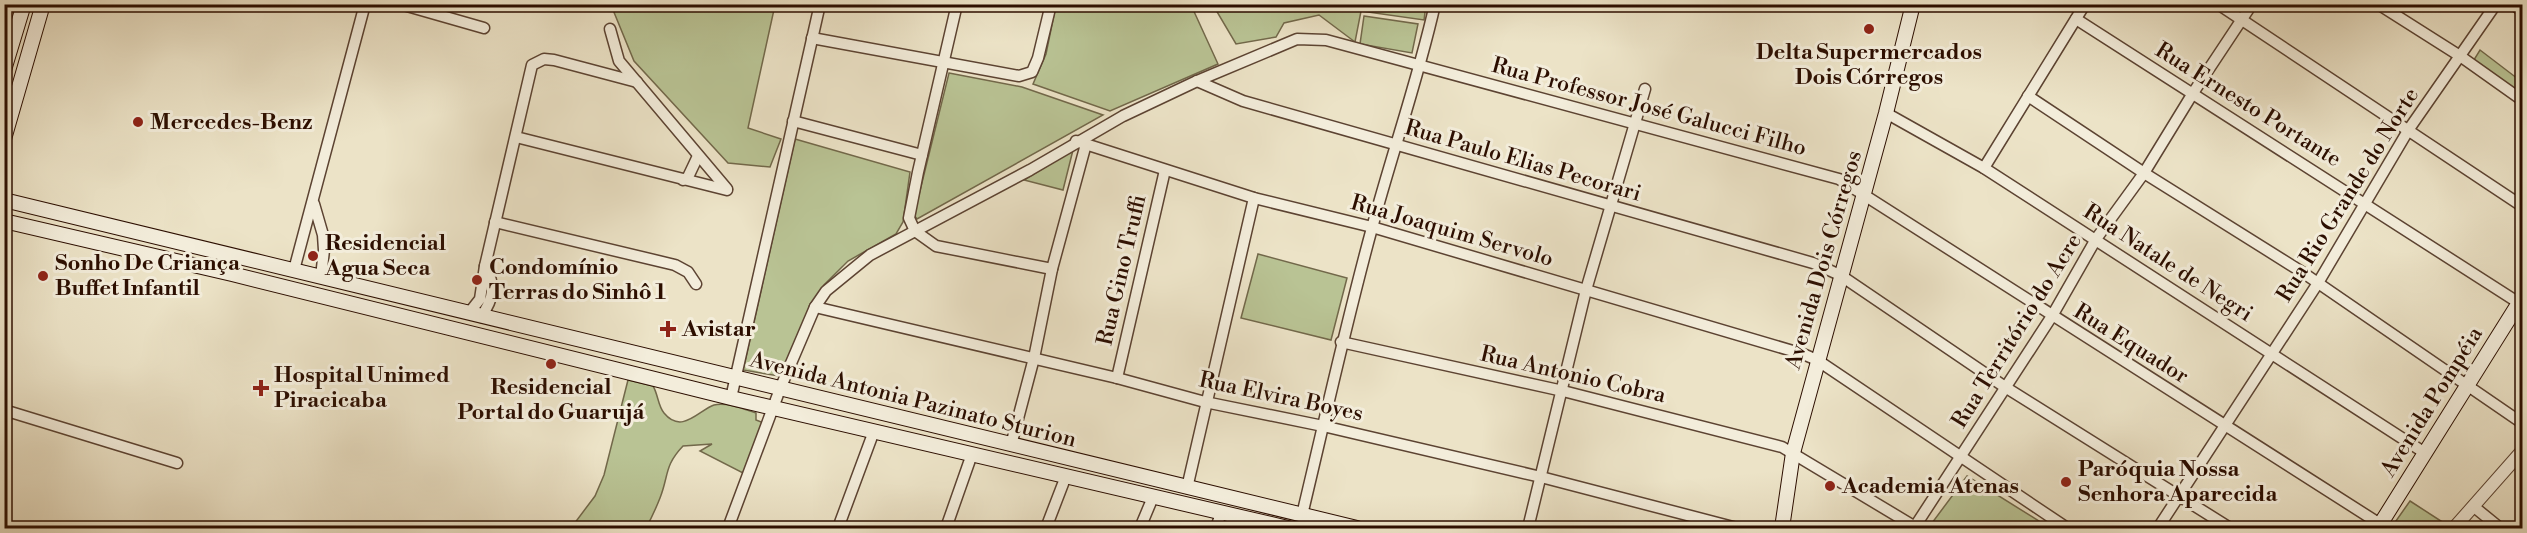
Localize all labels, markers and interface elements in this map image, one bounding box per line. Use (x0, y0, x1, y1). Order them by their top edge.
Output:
marker: Delta Supermercados Dois Córregos (1862, 22, 1876, 36)
street label: Rua Ernesto Portante (2150, 37, 2346, 173)
place label: Delta Supermercados Dois Córregos (1756, 39, 1982, 91)
street label: Rua Professor José Galucci Filho (1489, 52, 1809, 162)
street label: Rua Rio Grande do Norte (2271, 83, 2425, 307)
place label: Mercedes-Benz (150, 109, 313, 136)
street label: Rua Paulo Elias Pecorari (1402, 114, 1644, 208)
marker: Mercedes-Benz (131, 115, 145, 129)
street label: Avenida Dois Córregos (1780, 147, 1868, 374)
street label: Rua Joaquim Servolo (1348, 189, 1556, 273)
street label: Rua Gino Truffi (1092, 192, 1153, 348)
street label: Rua Natale de Negri (2078, 198, 2258, 328)
street label: Rua Território do Acre (1946, 229, 2088, 433)
place label: Residencial Agua Seca (324, 230, 446, 282)
marker: Residencial Agua Seca (306, 249, 320, 263)
place label: Sonho De Criança Buffet Infantil (55, 250, 241, 302)
place label: Condomínio Terras do Sinhô 1 (489, 254, 666, 306)
marker: Sonho De Criança Buffet Infantil (36, 269, 50, 283)
marker: Condomínio Terras do Sinhô 1 (470, 273, 484, 287)
street label: Rua Equador (2069, 298, 2193, 390)
place label: Avistar (681, 316, 756, 343)
marker: Avistar (659, 320, 677, 338)
street label: Avenida Pompéia (2375, 321, 2489, 483)
street label: Rua Antonio Cobra (1478, 341, 1669, 410)
street label: Avenida Antonia Pazinato Sturion (746, 346, 1079, 454)
marker: Residencial Portal do Guarujá (544, 357, 558, 371)
place label: Hospital Unimed Piracicaba (274, 362, 450, 414)
street label: Rua Elvira Boyes (1196, 366, 1366, 428)
place label: Residencial Portal do Guarujá (458, 374, 646, 426)
marker: Hospital Unimed Piracicaba (252, 379, 270, 397)
place label: Paróquia Nossa Senhora Aparecida (2078, 456, 2279, 508)
place label: Academia Atenas (1841, 473, 2019, 500)
marker: Paróquia Nossa Senhora Aparecida (2059, 475, 2073, 489)
marker: Academia Atenas (1823, 479, 1837, 493)

